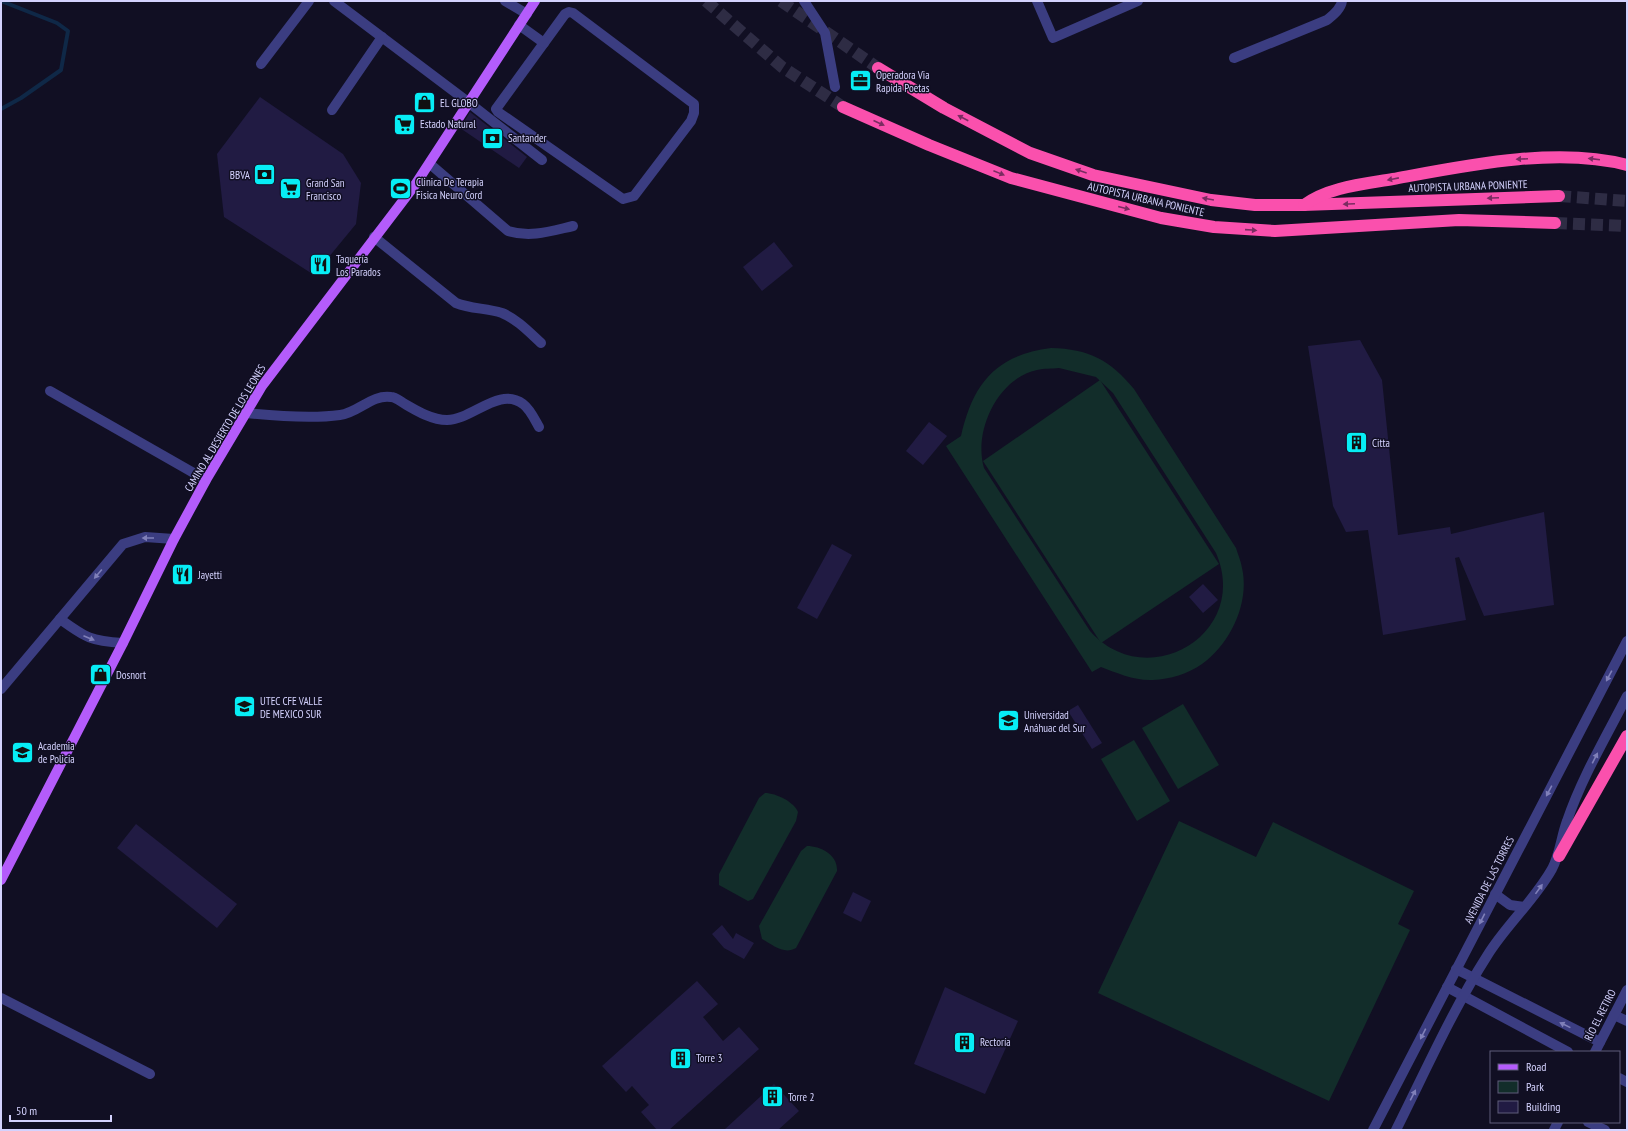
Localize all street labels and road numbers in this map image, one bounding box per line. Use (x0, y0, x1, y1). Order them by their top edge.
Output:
street label: AUTOPISTA URBANA PONIENTE (1408, 177, 1528, 195)
street label: AUTOPISTA URBANA PONIENTE (1086, 179, 1206, 219)
street label: CAMINO AL DESIERTO DE LOS LEONES (181, 362, 269, 494)
street label: AVENIDA DE LAS TORRES (1461, 834, 1517, 926)
street label: RÍO EL RETIRO (1581, 987, 1619, 1043)

